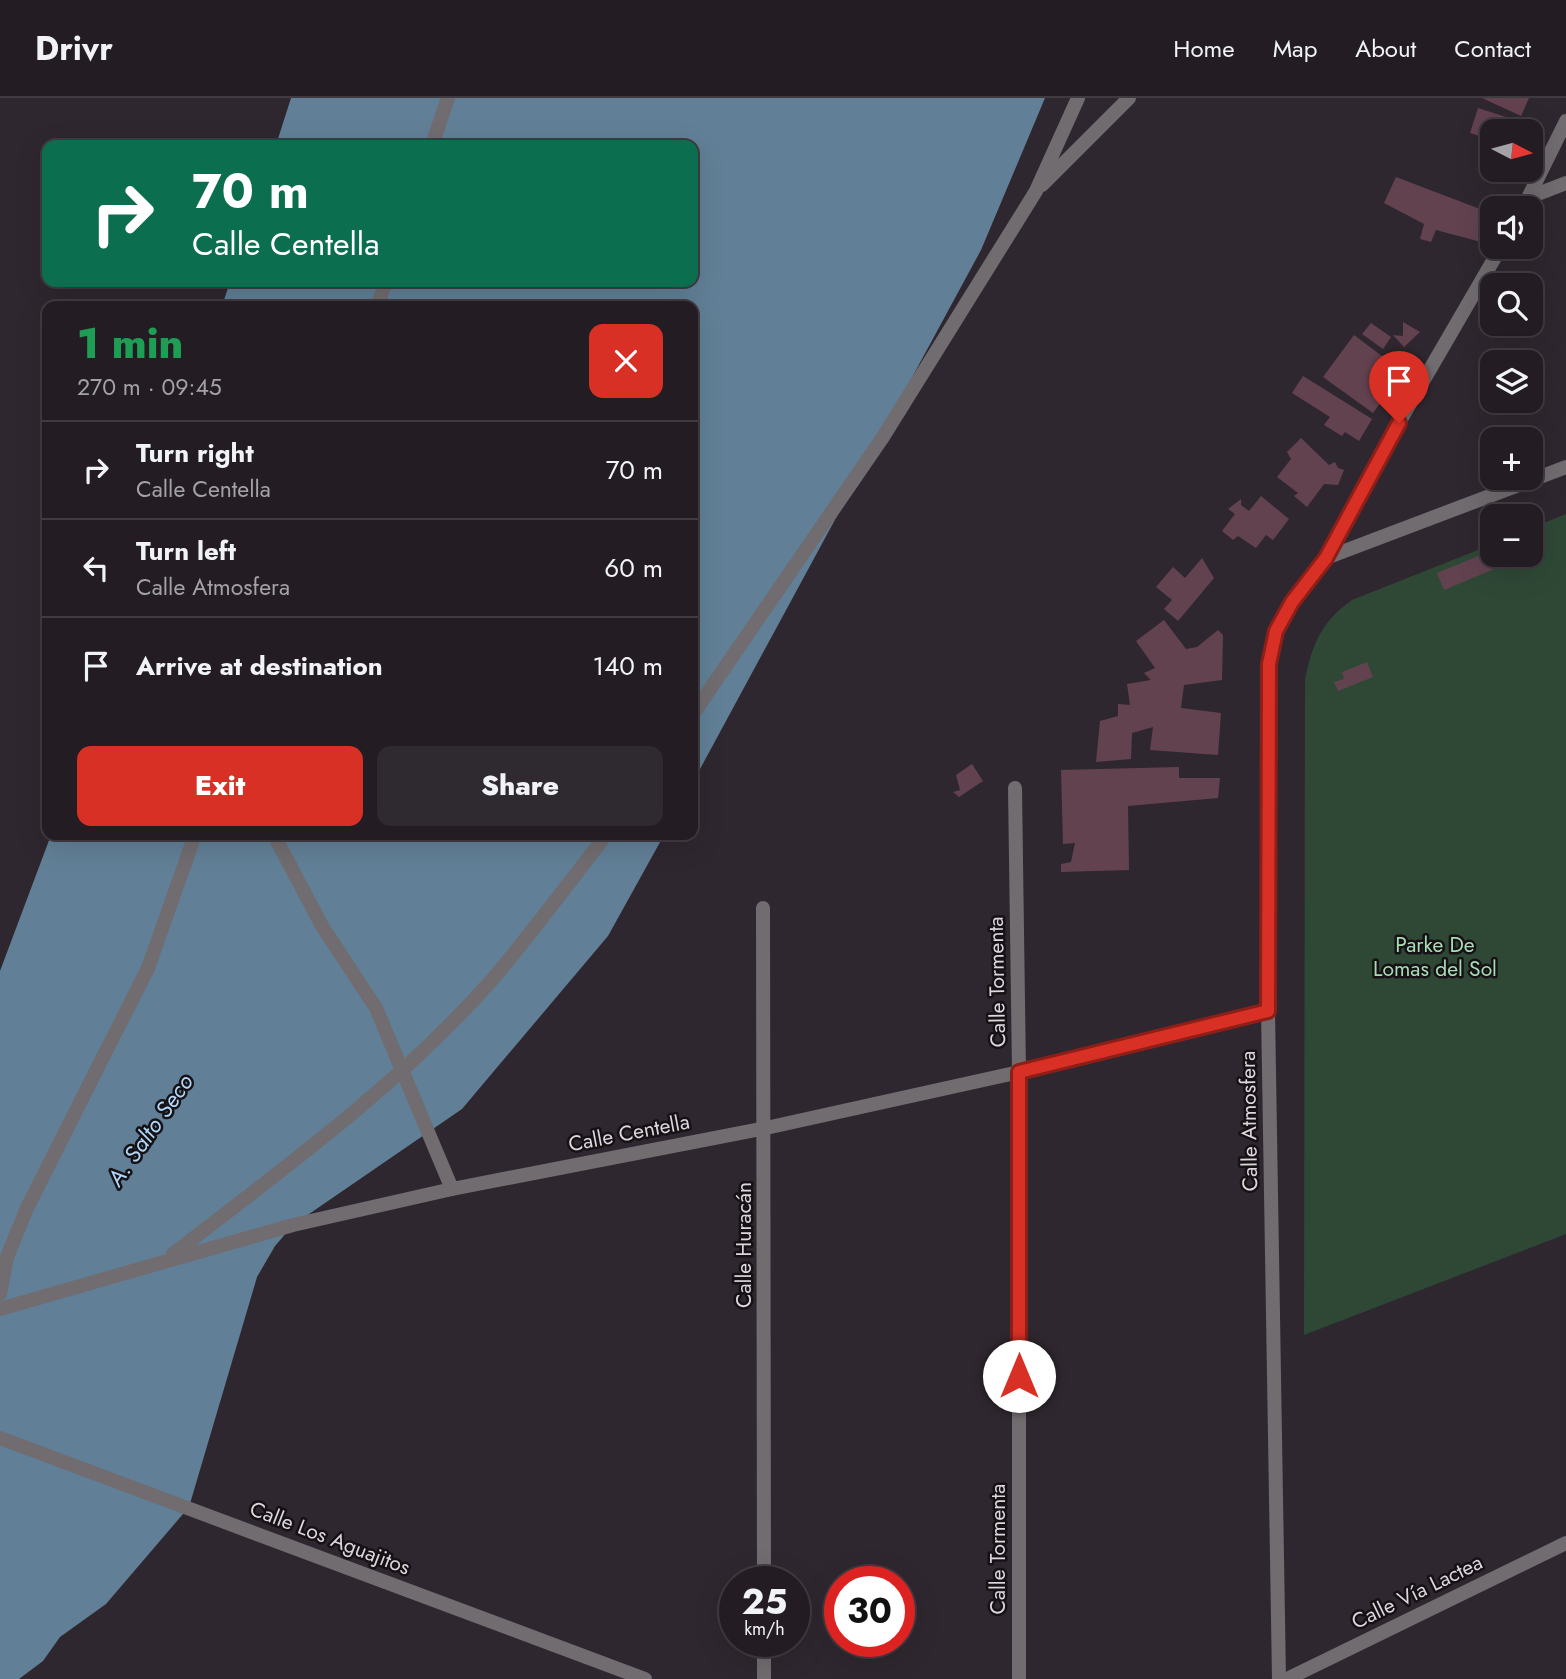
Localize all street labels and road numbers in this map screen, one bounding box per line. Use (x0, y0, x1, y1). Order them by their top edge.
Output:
street label: Calle Tormenta (981, 916, 1013, 1048)
street label: Calle Atmosfera (1233, 1050, 1265, 1192)
street label: Calle Centella (566, 1107, 692, 1159)
street label: Calle Huracán (729, 1182, 759, 1308)
street label: Calle Tormenta (983, 1484, 1013, 1614)
street label: Calle Los Aguajitos (245, 1494, 415, 1582)
street label: Calle Vía Lactea (1346, 1547, 1488, 1637)

